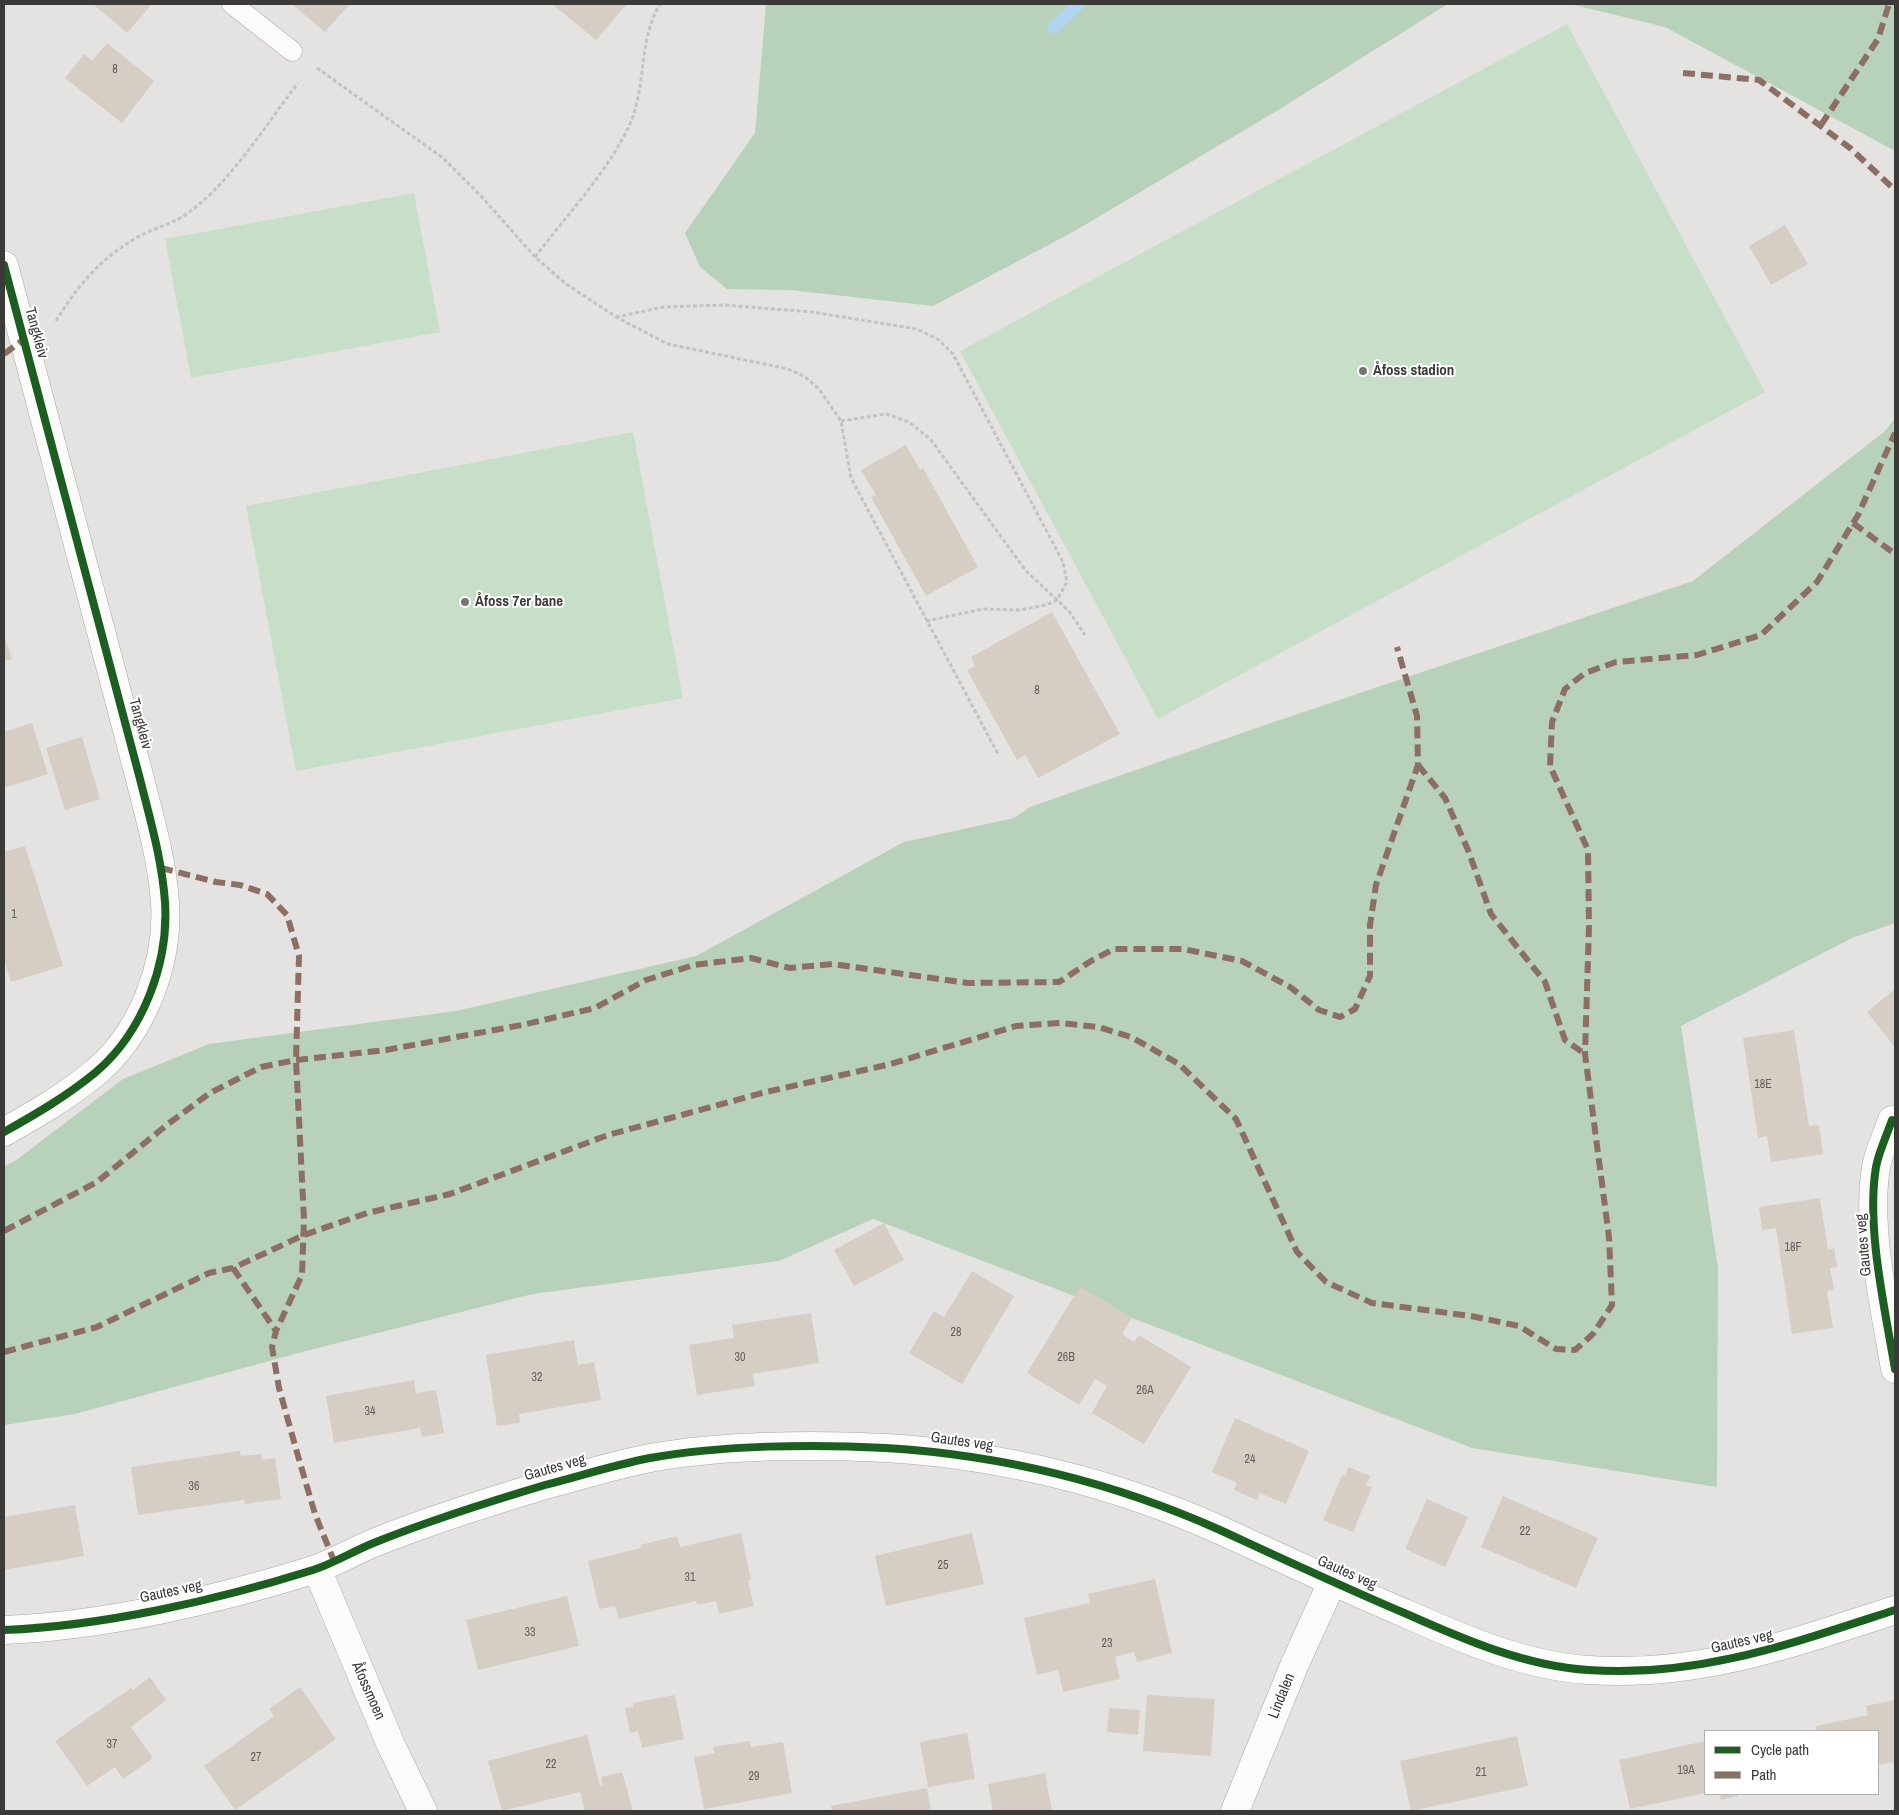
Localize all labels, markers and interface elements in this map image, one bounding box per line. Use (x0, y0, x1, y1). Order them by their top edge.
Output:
house number: 8 (112, 63, 118, 77)
street label: Tangkleiv (21, 305, 51, 361)
place label: Åfoss stadion (1373, 362, 1454, 380)
marker: Åfoss stadion (1357, 365, 1369, 377)
place label: Åfoss 7er bane (475, 593, 563, 611)
marker: Åfoss 7er bane (459, 596, 471, 608)
house number: 8 (1034, 684, 1040, 698)
street label: Tangkleiv (125, 696, 155, 752)
house number: 1 (11, 908, 17, 922)
house number: 18E (1754, 1078, 1772, 1092)
street label: Gautes veg (1852, 1213, 1876, 1277)
house number: 18F (1785, 1241, 1801, 1255)
house number: 28 (951, 1326, 961, 1340)
house number: 30 (735, 1351, 745, 1365)
house number: 26B (1057, 1351, 1075, 1365)
house number: 32 (532, 1371, 542, 1385)
house number: 26A (1136, 1384, 1154, 1398)
house number: 34 (365, 1405, 375, 1419)
street label: Gautes veg (930, 1429, 994, 1455)
street label: Gautes veg (522, 1451, 588, 1485)
house number: 24 (1245, 1453, 1255, 1467)
house number: 36 (189, 1480, 199, 1494)
house number: 22 (1520, 1525, 1530, 1539)
street label: Gautes veg (1315, 1552, 1379, 1594)
house number: 25 (938, 1559, 948, 1573)
house number: 31 (685, 1571, 695, 1585)
street label: Gautes veg (138, 1577, 204, 1607)
house number: 33 (525, 1626, 535, 1640)
street label: Gautes veg (1709, 1626, 1775, 1658)
house number: 23 (1102, 1637, 1112, 1651)
street label: Åfossmoen (347, 1659, 389, 1723)
street label: Lindalen (1265, 1671, 1299, 1721)
legend (1704, 1730, 1879, 1795)
house number: 37 (107, 1738, 117, 1752)
text: Cycle path (1751, 1739, 1809, 1760)
house number: 27 (251, 1751, 261, 1765)
house number: 22 (546, 1758, 556, 1772)
house number: 19A (1677, 1764, 1695, 1778)
text: Path (1751, 1764, 1776, 1785)
house number: 21 (1476, 1766, 1486, 1780)
house number: 29 (749, 1770, 759, 1784)

